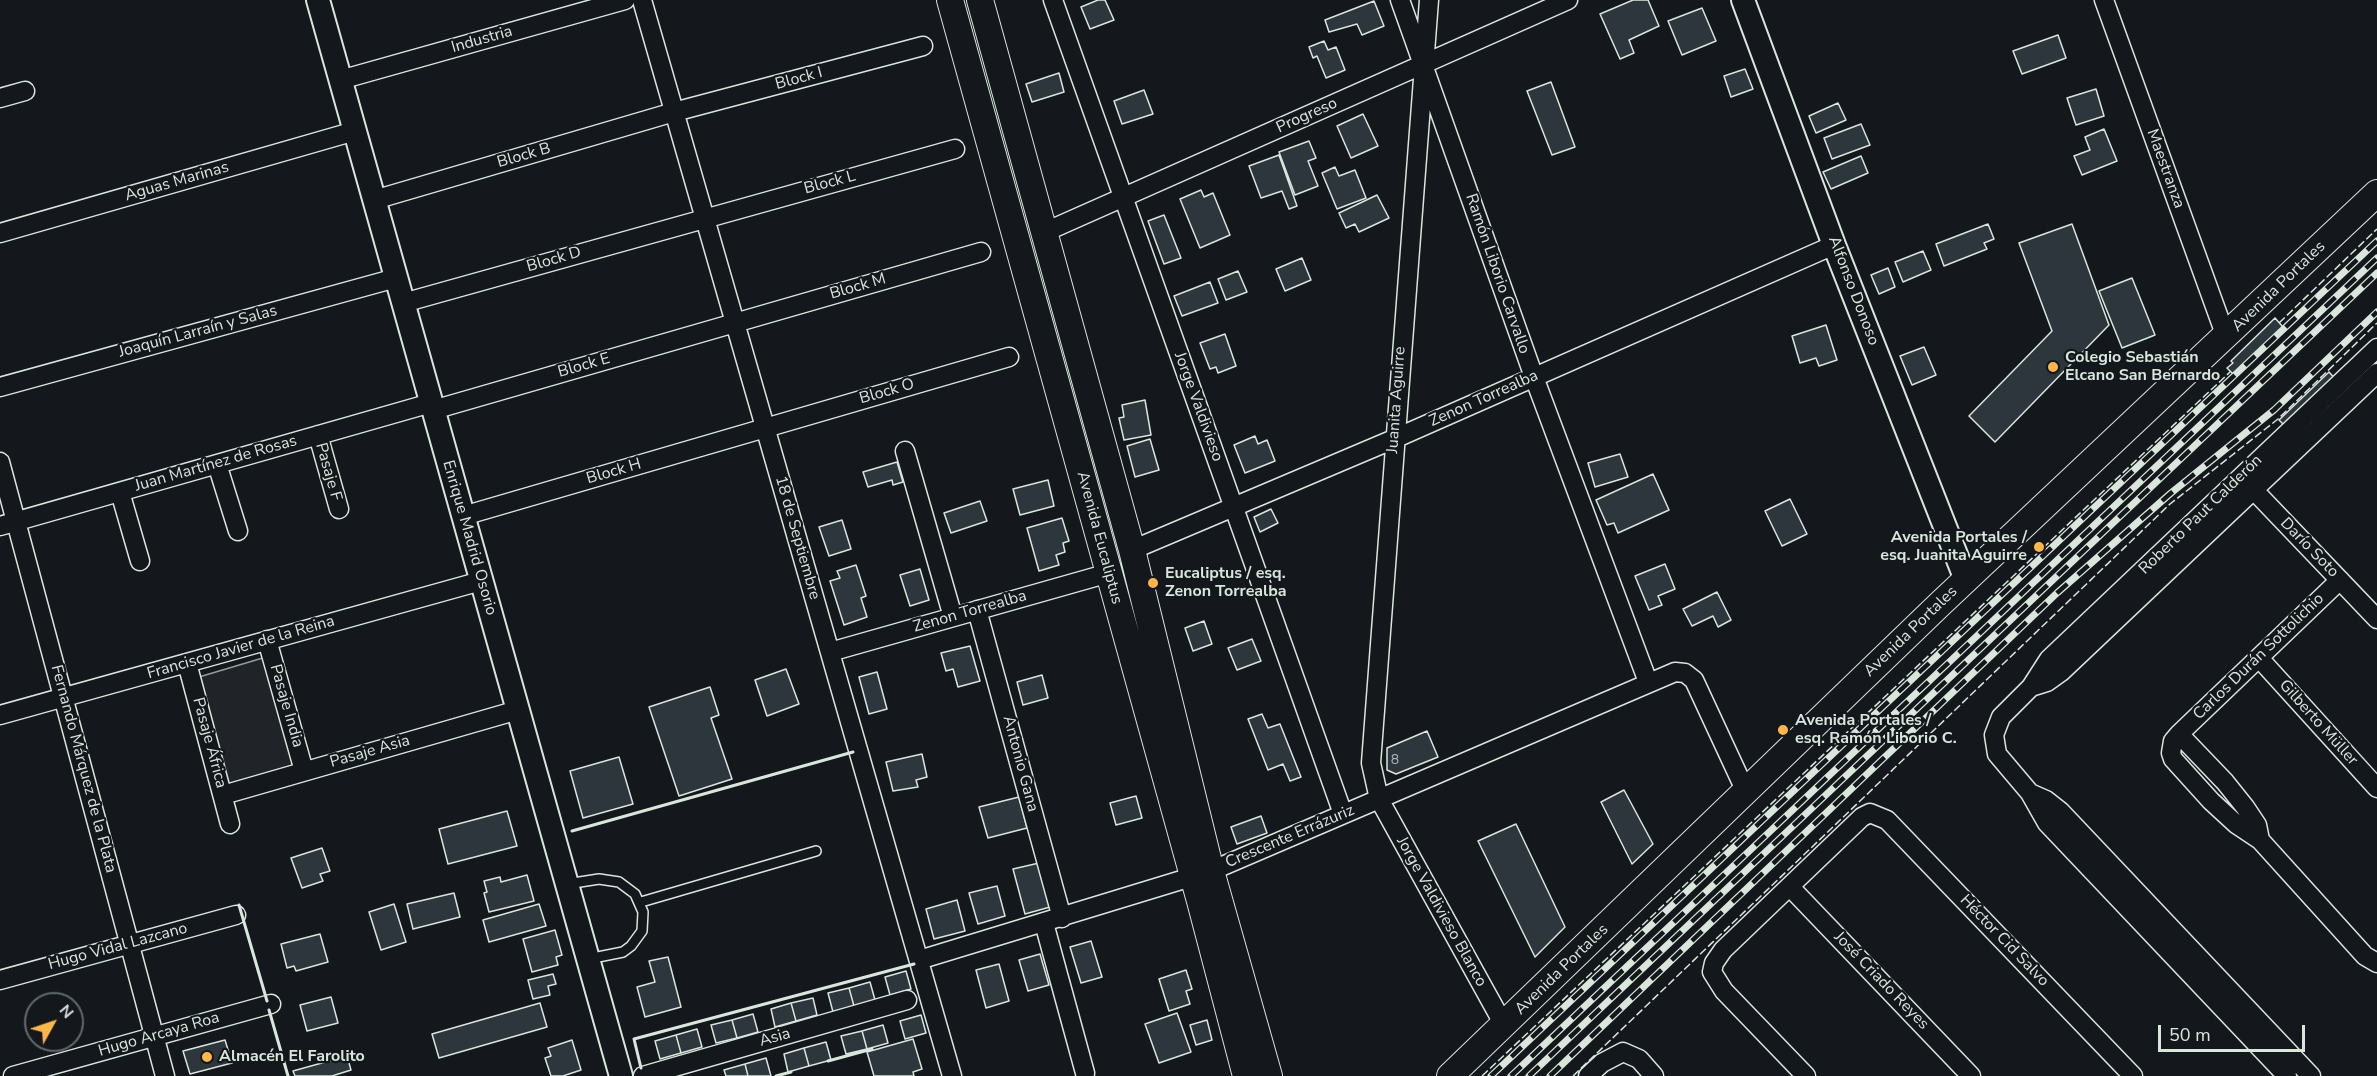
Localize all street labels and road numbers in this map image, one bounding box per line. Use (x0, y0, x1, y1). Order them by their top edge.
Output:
street label: Industria (449, 22, 515, 58)
street label: Block I (773, 64, 825, 94)
street label: Progreso (1274, 94, 1340, 138)
street label: Maestranza (2142, 127, 2188, 211)
street label: Block B (495, 139, 553, 173)
street label: Aguas Marinas (123, 158, 231, 206)
street label: Block L (802, 167, 858, 199)
street label: Ramón Liborio Carvallo (1461, 191, 1533, 357)
street label: Alfonso Donoso (1823, 234, 1883, 348)
street label: Avenida Portales (2228, 238, 2330, 336)
street label: Block D (525, 243, 583, 277)
street label: Block M (828, 270, 888, 304)
street label: Joaquín Larraín y Salas (117, 302, 279, 362)
street label: Juanita Aguirre (1384, 346, 1410, 454)
street label: Block E (556, 349, 612, 383)
street label: Jorge Valdivieso (1169, 350, 1227, 464)
street label: Zenon Torrealba (1427, 366, 1541, 432)
street label: Block O (857, 375, 917, 409)
street label: Juan Martínez de Rosas (133, 432, 299, 496)
street label: Pasaje F (311, 441, 345, 503)
street label: Roberto Paut Calderón (2135, 451, 2267, 579)
street label: Block H (584, 455, 644, 489)
street label: Enrique Madrid Osorio (438, 458, 500, 618)
street label: Avenida Eucaliptus (1072, 469, 1126, 607)
street label: 18 de Septiembre (770, 474, 824, 602)
street label: Darío Soto (2276, 514, 2342, 582)
street label: Avenida Portales (1860, 583, 1962, 681)
street label: Zenon Torrealba (911, 587, 1029, 637)
street label: Carlos Durán Sottolichio (2190, 590, 2328, 724)
street label: Francisco Javier de la Reina (145, 612, 337, 684)
street label: Pasaje India (265, 662, 307, 750)
street label: Fernando Márquez de la Plata (46, 663, 120, 875)
street label: Gilberto Müller (2274, 676, 2362, 770)
street label: Pasaje África (188, 696, 230, 790)
street label: Antonio Gana (998, 714, 1042, 814)
street label: Pasaje Asia (328, 731, 412, 773)
street label: Crescente Errázuriz (1223, 801, 1357, 873)
street label: Jorge Valdivieso Blanco (1392, 834, 1490, 990)
street label: Héctor Cid Salvo (1955, 891, 2053, 991)
street label: Hugo Vidal Lazcano (46, 919, 190, 975)
street label: Avenida Portales (1511, 921, 1613, 1019)
street label: José Criado Reyes (1829, 928, 1933, 1034)
street label: Hugo Arcaya Roa (96, 1009, 222, 1061)
street label: Asia (757, 1024, 793, 1052)

